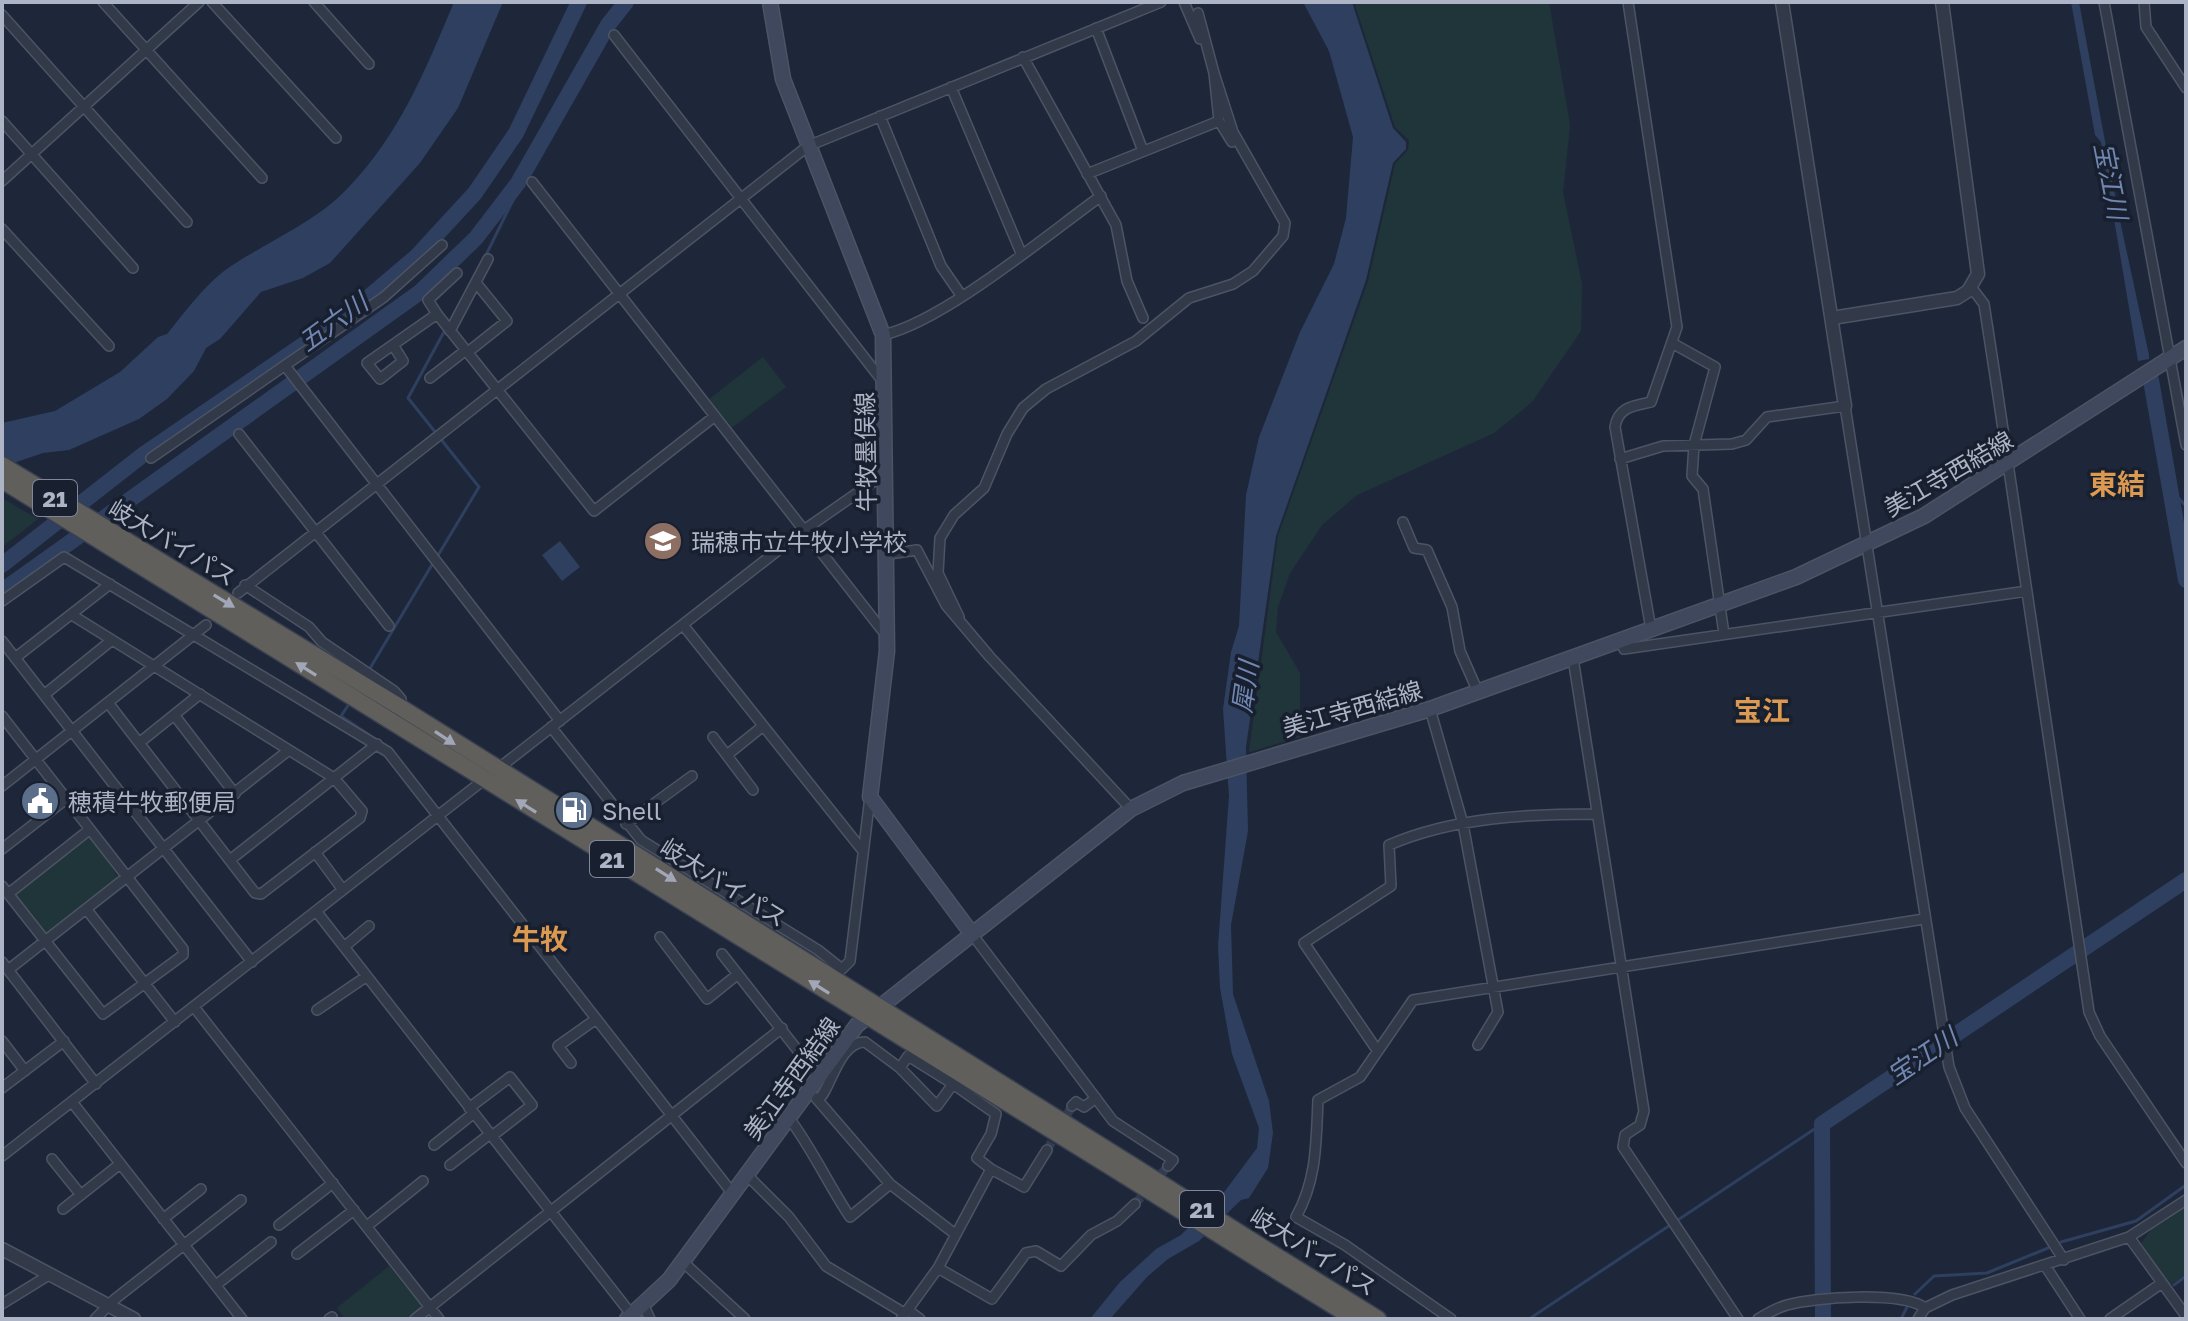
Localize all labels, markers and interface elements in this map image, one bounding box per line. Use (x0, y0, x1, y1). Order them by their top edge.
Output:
water label: 宝江川 (2088, 140, 2134, 225)
water label: 五六川 (292, 285, 376, 357)
street label: 牛牧墨俣線 (849, 392, 881, 512)
street label: 美江寺西結線 (1878, 424, 2018, 522)
district label: 東結 (2089, 467, 2145, 500)
road number: 21 (33, 480, 77, 516)
street label: 岐大バイパス (104, 493, 242, 591)
school or university icon: 瑞穂市立牛牧小学校 (642, 520, 684, 562)
place label: 瑞穂市立牛牧小学校 (691, 527, 907, 556)
one-way arrow (213, 594, 235, 608)
water label: 犀川 (1226, 656, 1264, 715)
one-way arrow (294, 662, 317, 677)
street label: 美江寺西結線 (1279, 674, 1425, 742)
district label: 宝江 (1734, 694, 1790, 727)
one-way arrow (434, 730, 456, 744)
public building icon: 穂積牛牧郵便局 (19, 780, 61, 822)
place label: 穂積牛牧郵便局 (68, 787, 236, 816)
fuel station icon: Shell (553, 789, 595, 831)
place label: Shell (602, 796, 661, 825)
one-way arrow (515, 799, 538, 814)
street label: 岐大バイパス (655, 832, 793, 932)
road number: 21 (590, 841, 634, 877)
one-way arrow (655, 867, 677, 881)
district label: 牛牧 (512, 922, 568, 955)
one-way arrow (808, 980, 830, 994)
street label: 美江寺西結線 (737, 1011, 845, 1145)
water label: 宝江川 (1881, 1020, 1965, 1091)
road number: 21 (1180, 1191, 1224, 1227)
street label: 岐大バイパス (1245, 1201, 1383, 1301)

